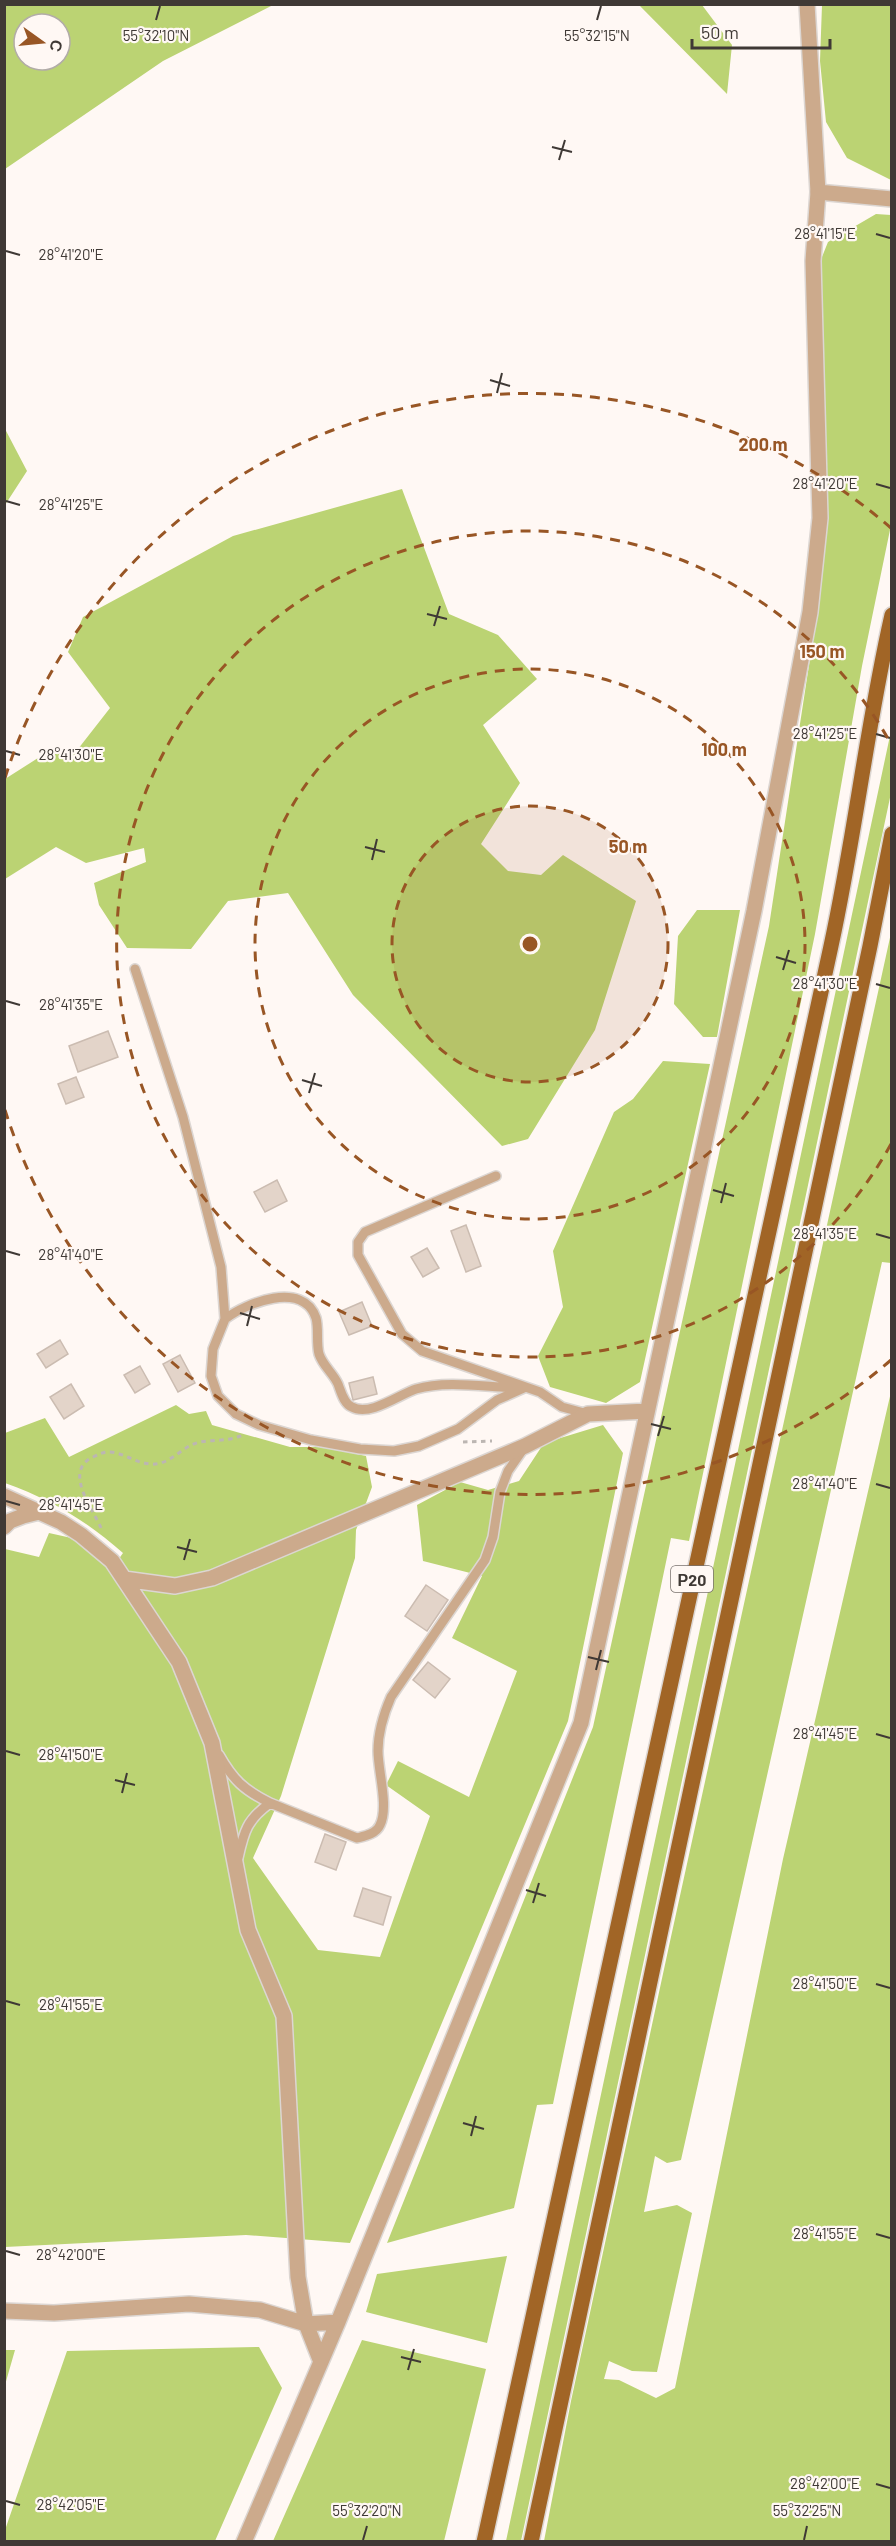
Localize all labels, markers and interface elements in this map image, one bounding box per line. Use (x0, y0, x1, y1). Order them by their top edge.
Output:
north arrow (12, 12, 72, 72)
scale bar (692, 12, 830, 50)
text: 50 m (701, 21, 739, 43)
text: 55°32'10"N (123, 26, 189, 44)
text: 55°32'15"N (564, 26, 630, 44)
text: С (46, 38, 68, 54)
text: 28°41'15"E (794, 224, 856, 242)
text: 28°41'20"E (38, 245, 104, 263)
text: 200 m (738, 433, 788, 455)
text: 28°41'20"E (792, 474, 858, 492)
text: 28°41'25"E (39, 495, 103, 513)
text: 150 m (800, 640, 844, 662)
text: 28°41'25"E (793, 724, 857, 742)
text: 100 m (701, 738, 747, 760)
text: 28°41'30"E (39, 745, 103, 763)
text: 50 m (609, 835, 647, 857)
centre of rings (520, 934, 540, 954)
text: 28°41'30"E (793, 974, 857, 992)
text: 28°41'35"E (39, 995, 103, 1013)
text: 28°41'35"E (793, 1224, 857, 1242)
text: 28°41'40"E (38, 1245, 104, 1263)
text: 28°41'40"E (792, 1474, 858, 1492)
text: 28°41'45"E (39, 1495, 103, 1513)
road number: Р20 (671, 1566, 713, 1592)
text: 28°41'45"E (793, 1724, 857, 1742)
text: 28°41'50"E (39, 1745, 103, 1763)
text: 28°41'50"E (793, 1974, 857, 1992)
text: 28°41'55"E (39, 1995, 103, 2013)
text: 28°41'55"E (793, 2224, 857, 2242)
text: 28°42'00"E (36, 2245, 106, 2263)
text: 28°42'00"E (790, 2474, 860, 2492)
text: 28°42'05"E (36, 2495, 106, 2513)
text: 55°32'20"N (332, 2501, 402, 2519)
text: 55°32'25"N (773, 2501, 841, 2519)

